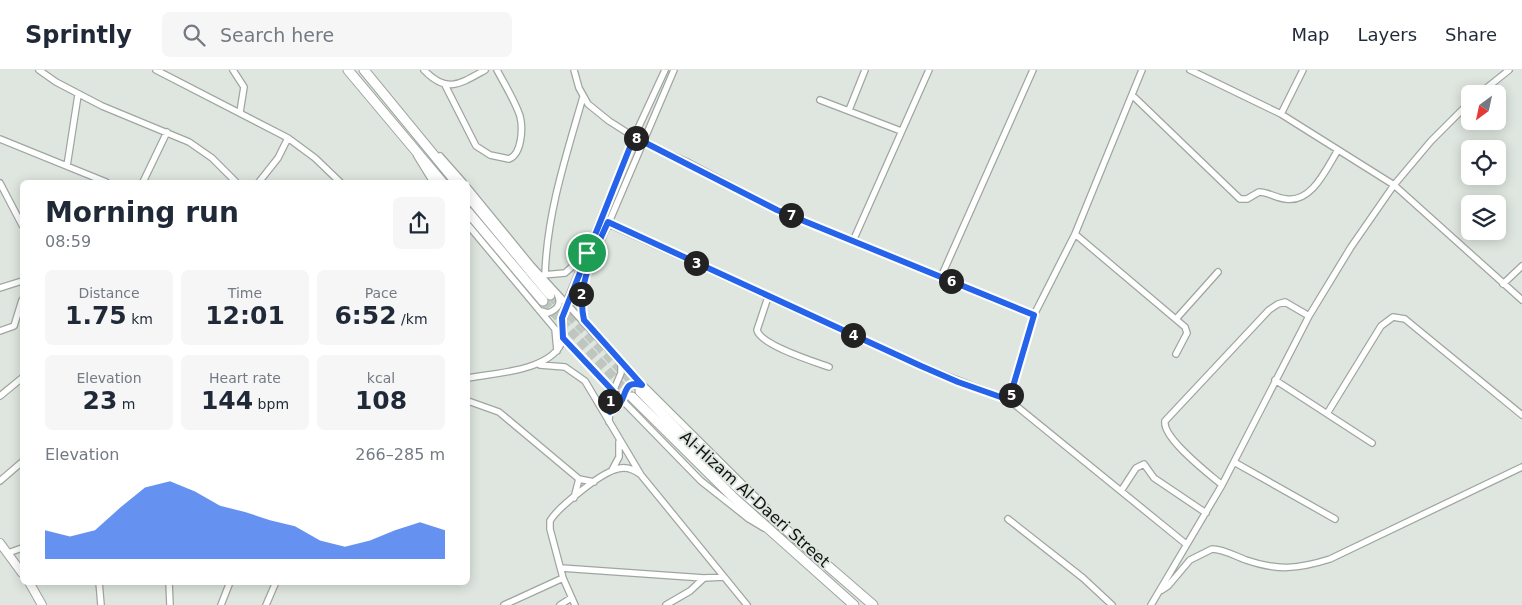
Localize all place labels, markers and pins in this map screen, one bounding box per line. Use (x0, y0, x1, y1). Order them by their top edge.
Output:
pin: 8 (624, 126, 648, 150)
pin: 7 (778, 202, 804, 228)
pin (566, 232, 608, 274)
pin: 3 (684, 250, 708, 276)
pin: 6 (938, 268, 964, 294)
pin: 2 (568, 282, 594, 306)
pin: 4 (840, 322, 866, 348)
pin: 5 (998, 382, 1024, 408)
pin: 1 (598, 388, 622, 414)

